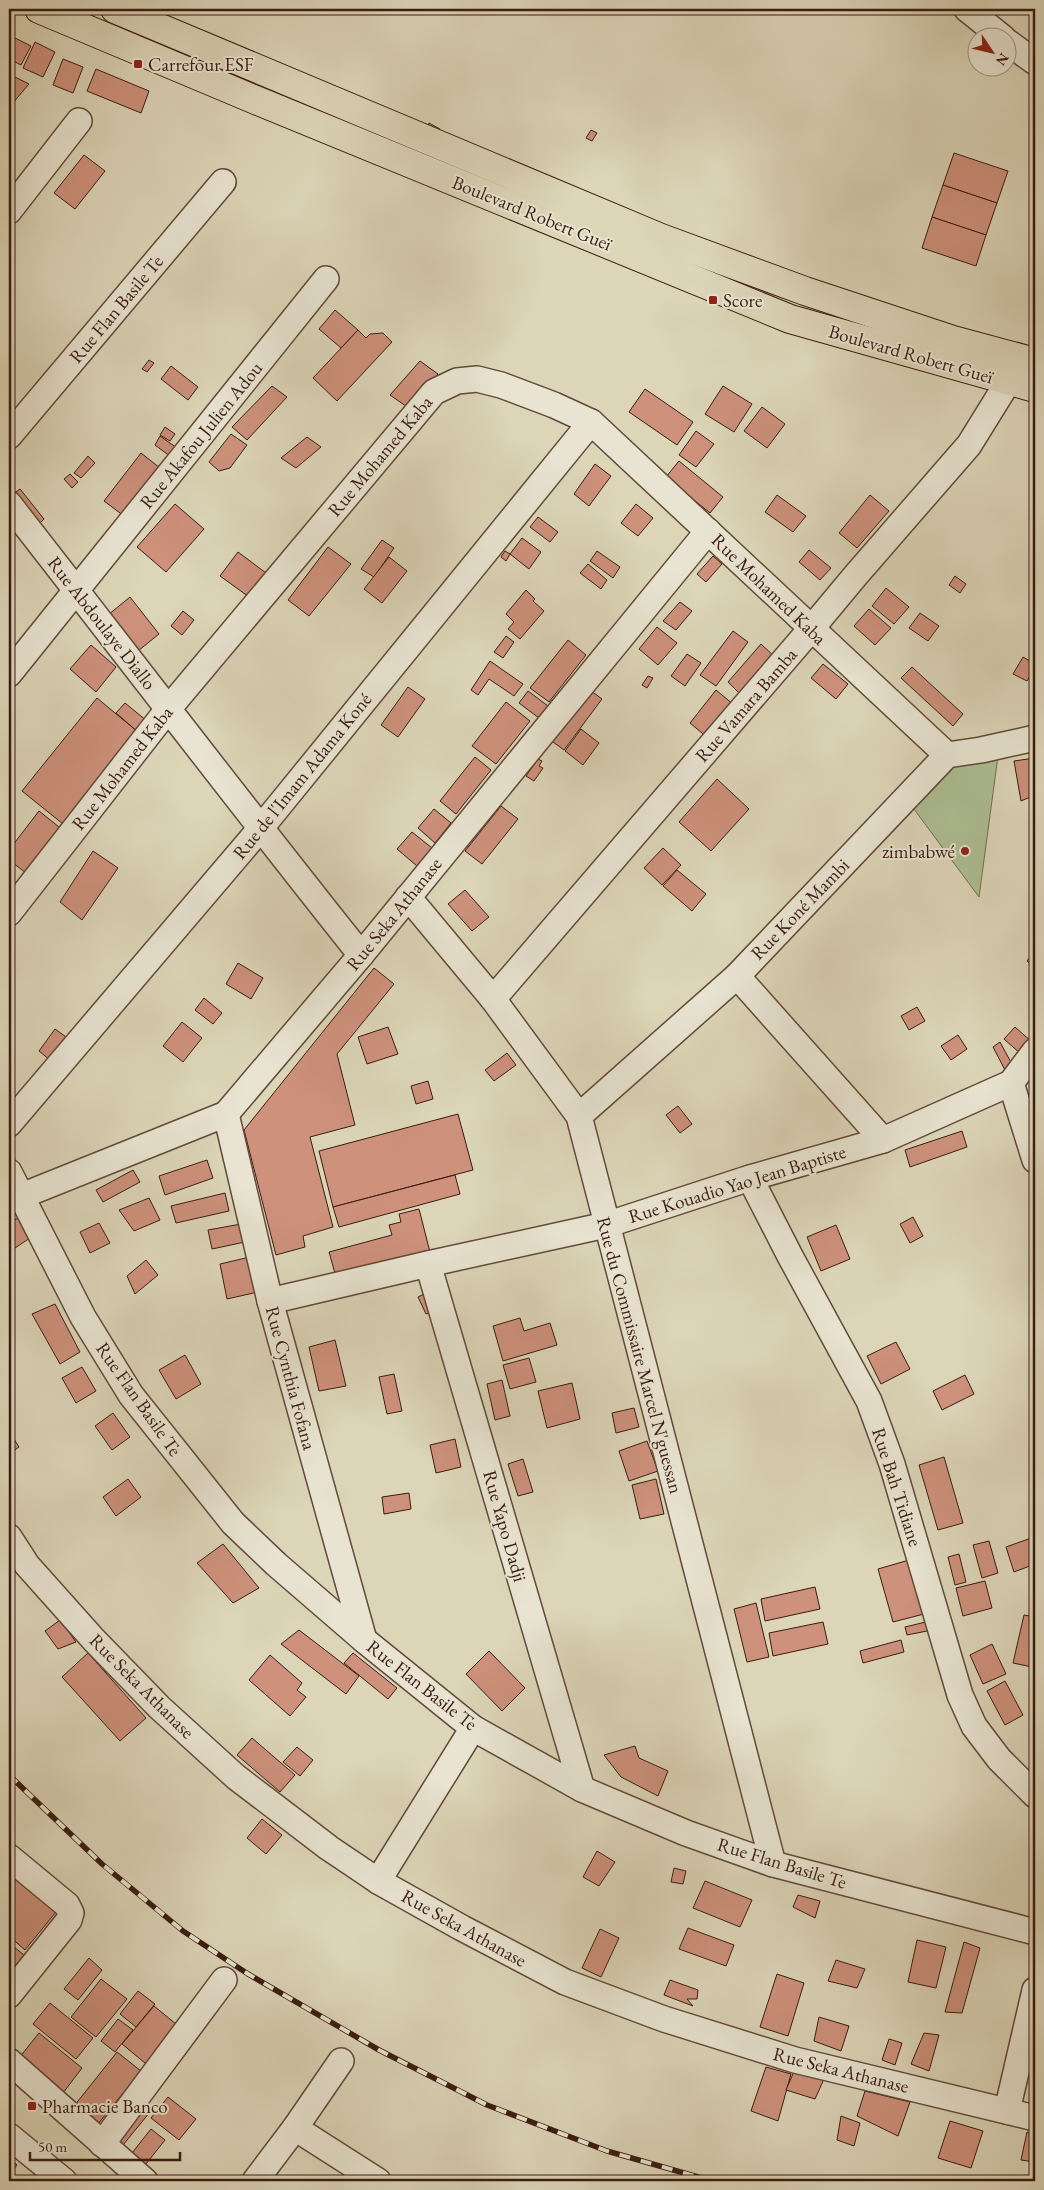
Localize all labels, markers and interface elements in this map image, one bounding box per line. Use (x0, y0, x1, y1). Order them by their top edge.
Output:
north arrow (966, 28, 1016, 78)
text: N (992, 50, 1013, 70)
place label: Carrefour ESF (148, 52, 254, 77)
marker: Carrefour ESF (132, 58, 144, 70)
street label: Boulevard Robert Gueï (448, 170, 616, 257)
street label: Rue Flan Basile Te (63, 250, 169, 368)
place label: Score (723, 288, 762, 313)
marker: Score (707, 294, 719, 306)
street label: Boulevard Robert Gueï (826, 319, 997, 390)
street label: Rue Akafou Julien Adou (134, 356, 268, 514)
street label: Rue Mohamed Kaba (322, 390, 438, 522)
street label: Rue Mohamed Kaba (706, 528, 832, 651)
street label: Rue Abdoulaye Diallo (42, 551, 162, 695)
street label: Rue Vamara Bamba (689, 642, 803, 767)
street label: Rue de l'Imam Adama Koné (227, 687, 377, 865)
street label: Rue Mohamed Kaba (66, 701, 179, 835)
place label: zimbabwé (882, 839, 955, 864)
marker: zimbabwé (959, 845, 971, 857)
street label: Rue Seka Athanase (341, 852, 447, 976)
street label: Rue Koné Mambi (745, 853, 855, 965)
street label: Rue Kouadio Yao Jean Baptiste (625, 1139, 849, 1229)
street label: Rue du Commissaire Marcel N'guessan (591, 1214, 689, 1496)
street label: Rue Cynthia Fofana (260, 1303, 322, 1453)
street label: Rue Flan Basile Te (90, 1337, 188, 1461)
street label: Rue Bah Tidiane (866, 1424, 928, 1550)
street label: Rue Yapo Dadji (477, 1467, 533, 1585)
street label: Rue Seka Athanase (84, 1628, 200, 1744)
street label: Rue Flan Basile Te (362, 1634, 482, 1736)
street label: Rue Flan Basile Te (714, 1831, 850, 1895)
street label: Rue Seka Athanase (397, 1883, 531, 1973)
street label: Rue Seka Athanase (771, 2041, 911, 2099)
place label: Pharmacie Banco (42, 2094, 168, 2119)
marker: Pharmacie Banco (26, 2100, 38, 2112)
scale bar (30, 2130, 180, 2162)
text: 50 m (38, 2137, 67, 2156)

